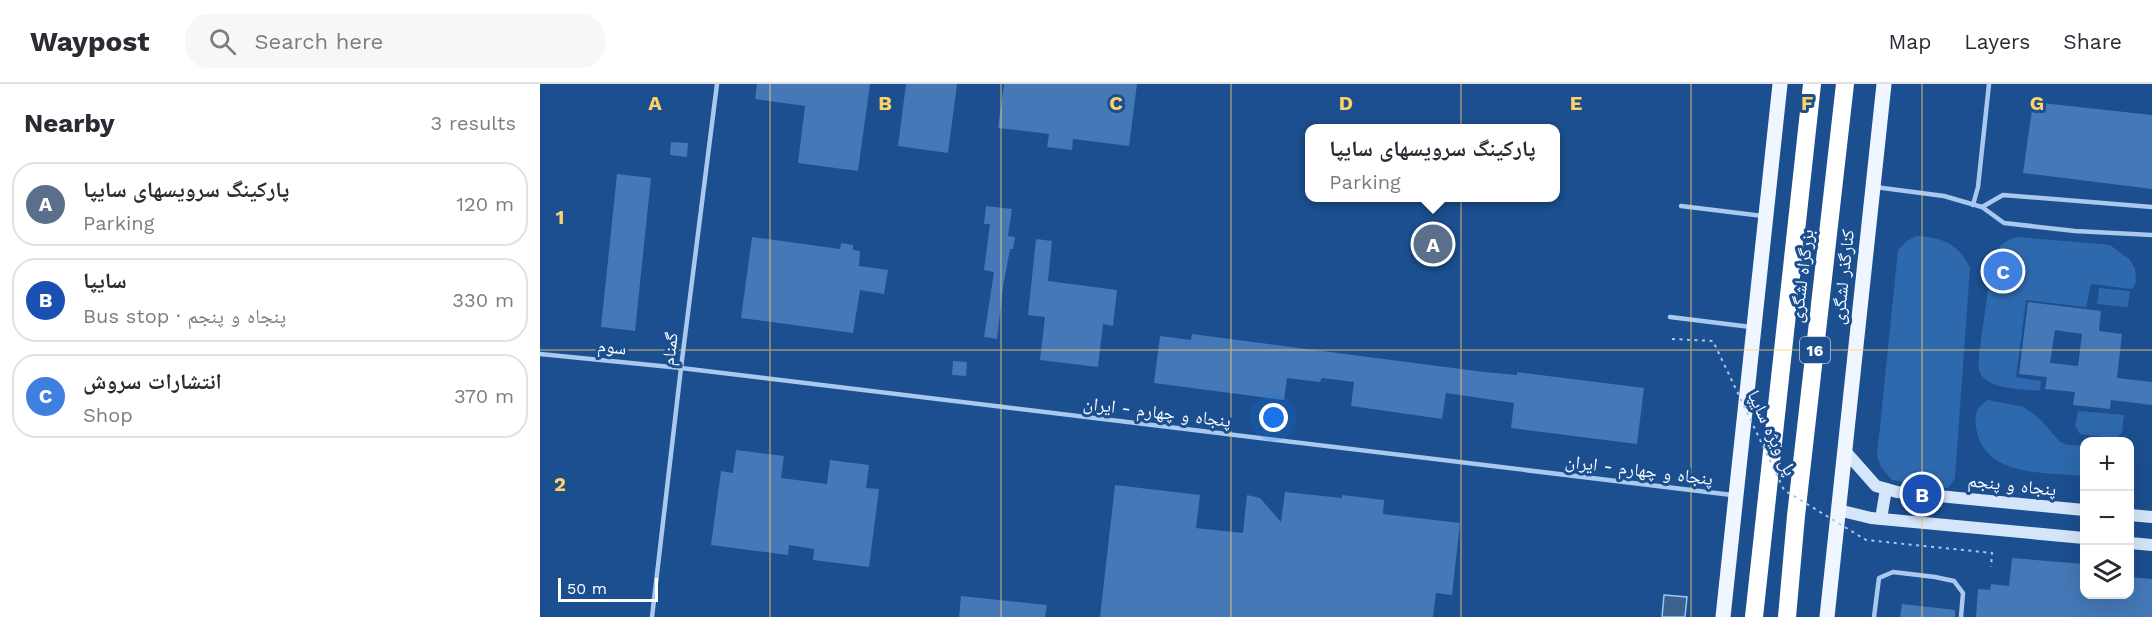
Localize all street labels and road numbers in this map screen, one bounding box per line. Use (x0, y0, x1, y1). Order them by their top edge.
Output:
street label: بزرگراه لشگری (1785, 228, 1819, 324)
street label: کنارگذر لشگری (1827, 228, 1859, 326)
street label: گمنام (657, 331, 684, 367)
street label: سوم (596, 335, 628, 360)
road number: 16 (1800, 337, 1830, 363)
street label: پل ویژه سایپا (1742, 387, 1801, 479)
street label: پنجاه و چهارم - ایران (1082, 392, 1232, 433)
street label: پنجاه و چهارم - ایران (1564, 450, 1714, 491)
street label: پنجاه و پنجم (1967, 469, 2057, 502)

